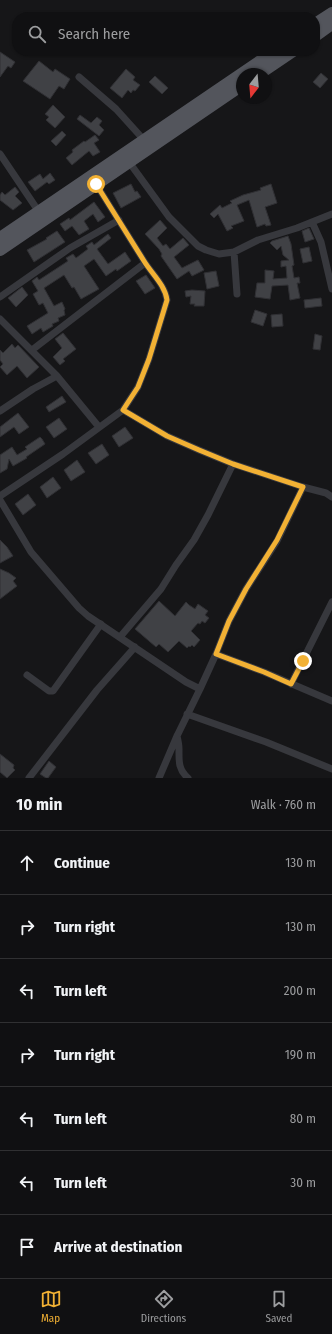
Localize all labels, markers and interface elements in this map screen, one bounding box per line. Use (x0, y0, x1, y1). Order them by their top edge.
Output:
search box (12, 12, 320, 56)
icon: search (26, 23, 48, 45)
text: Search here (58, 25, 130, 43)
north arrow (236, 68, 272, 104)
route start (87, 175, 105, 193)
route end (294, 652, 312, 670)
text: 10 min (16, 794, 62, 815)
text: Walk · 760 m (251, 797, 316, 812)
icon: ahead (16, 852, 38, 874)
text: Continue (54, 854, 110, 872)
text: 130 m (285, 855, 316, 870)
icon: right (16, 916, 38, 938)
text: Turn right (54, 918, 115, 936)
text: 130 m (285, 919, 316, 934)
icon: left (16, 980, 38, 1002)
text: Turn left (54, 982, 107, 1000)
text: 200 m (284, 983, 316, 998)
icon: right (16, 1044, 38, 1066)
text: Turn right (54, 1046, 115, 1064)
text: 190 m (285, 1047, 316, 1062)
icon: left (16, 1108, 38, 1130)
text: Turn left (54, 1110, 107, 1128)
text: 80 m (290, 1111, 316, 1126)
icon: left (16, 1172, 38, 1194)
text: Turn left (54, 1174, 107, 1192)
text: 30 m (290, 1175, 316, 1190)
icon: arrive (16, 1236, 38, 1258)
text: Arrive at destination (54, 1238, 182, 1256)
tab: Map (40, 1288, 62, 1325)
tab: Directions (141, 1288, 186, 1325)
tab: Saved (266, 1288, 292, 1325)

